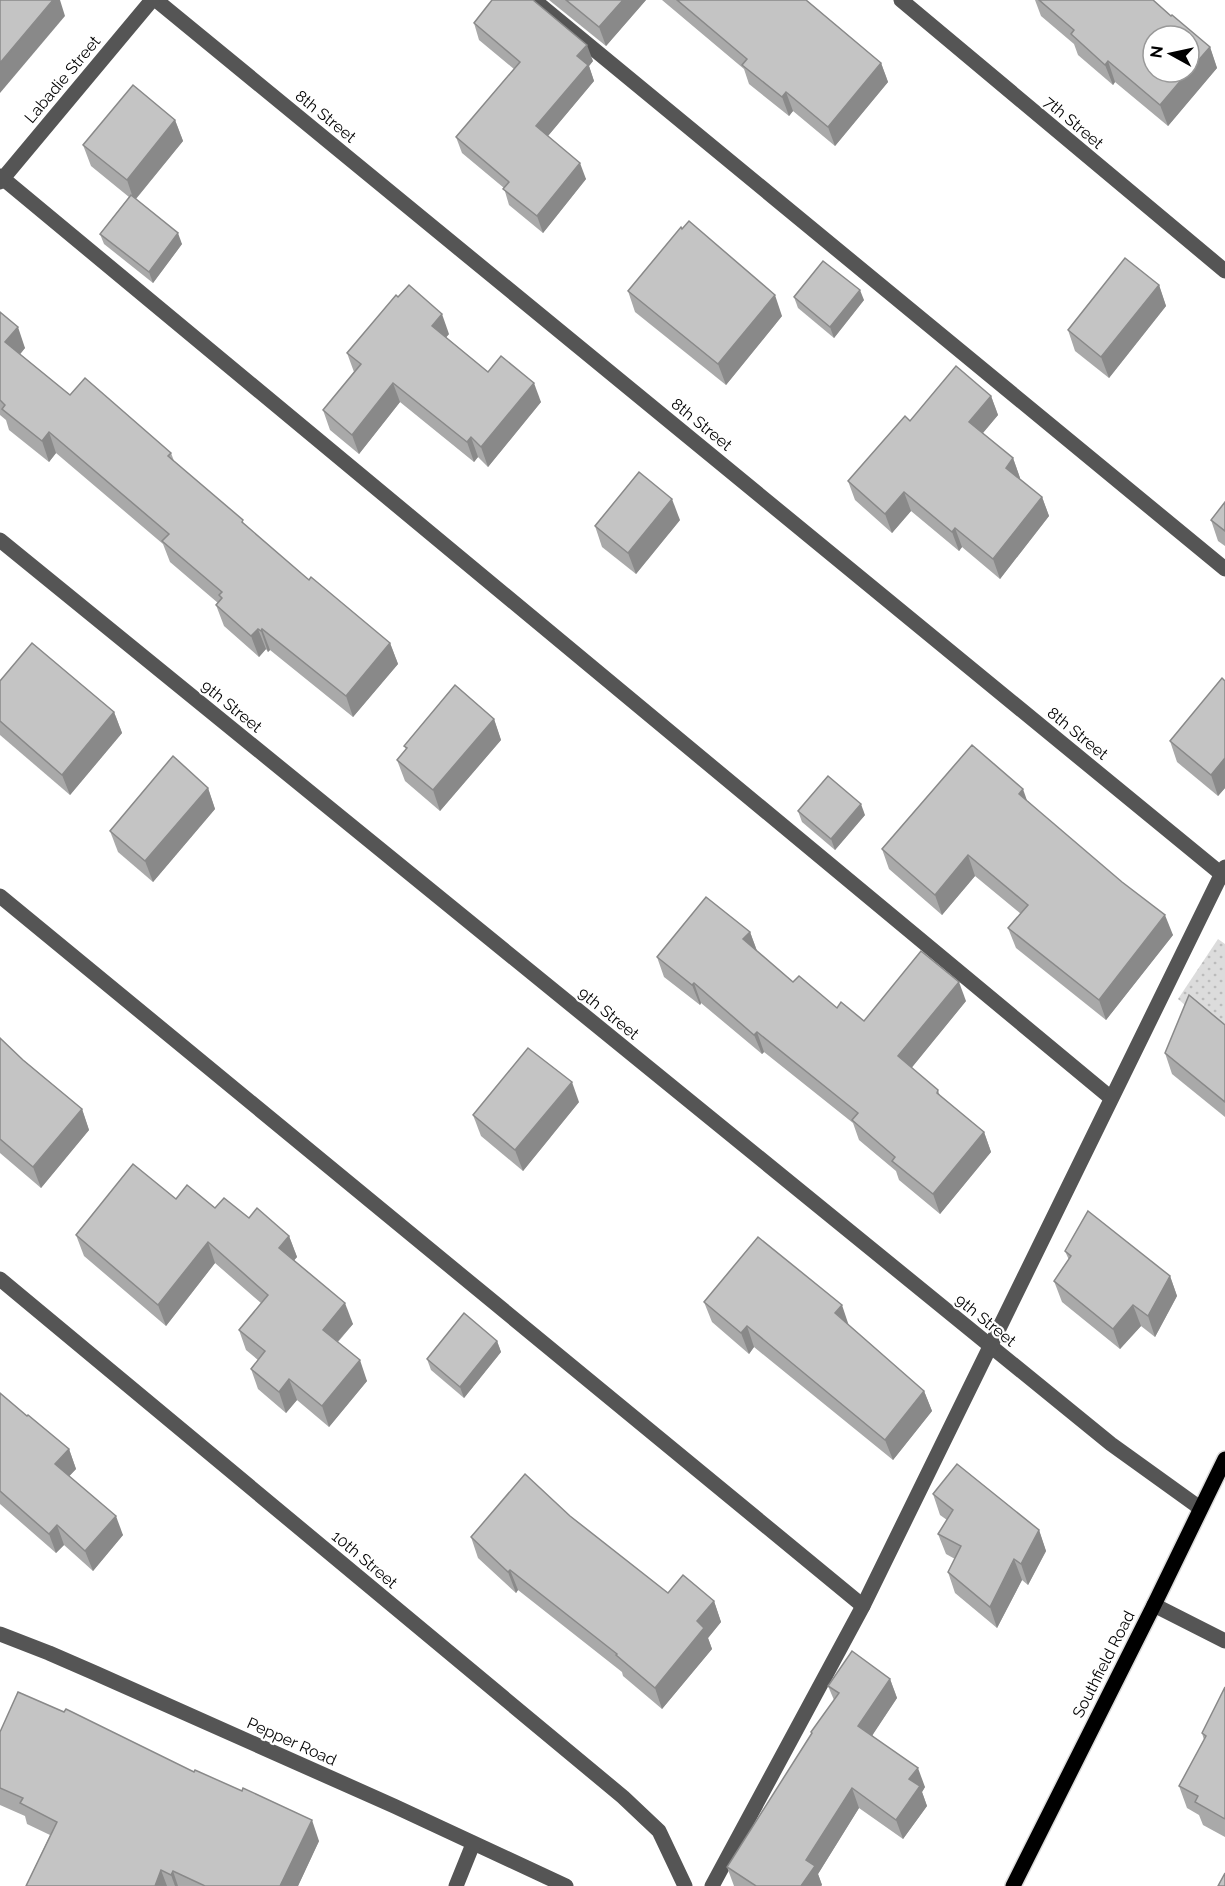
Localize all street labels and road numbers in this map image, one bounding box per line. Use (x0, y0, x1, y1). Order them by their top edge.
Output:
street label: Labadie Street (20, 31, 105, 127)
street label: 8th Street (291, 86, 360, 147)
street label: 7th Street (1040, 92, 1108, 153)
street label: 8th Street (667, 394, 736, 455)
street label: 9th Street (198, 676, 266, 737)
street label: 8th Street (1043, 703, 1112, 764)
street label: 9th Street (575, 983, 643, 1044)
street label: 9th Street (952, 1290, 1020, 1351)
street label: 10th Street (328, 1526, 402, 1593)
street label: Southfield Road (1068, 1608, 1139, 1721)
street label: Pepper Road (244, 1713, 340, 1770)

